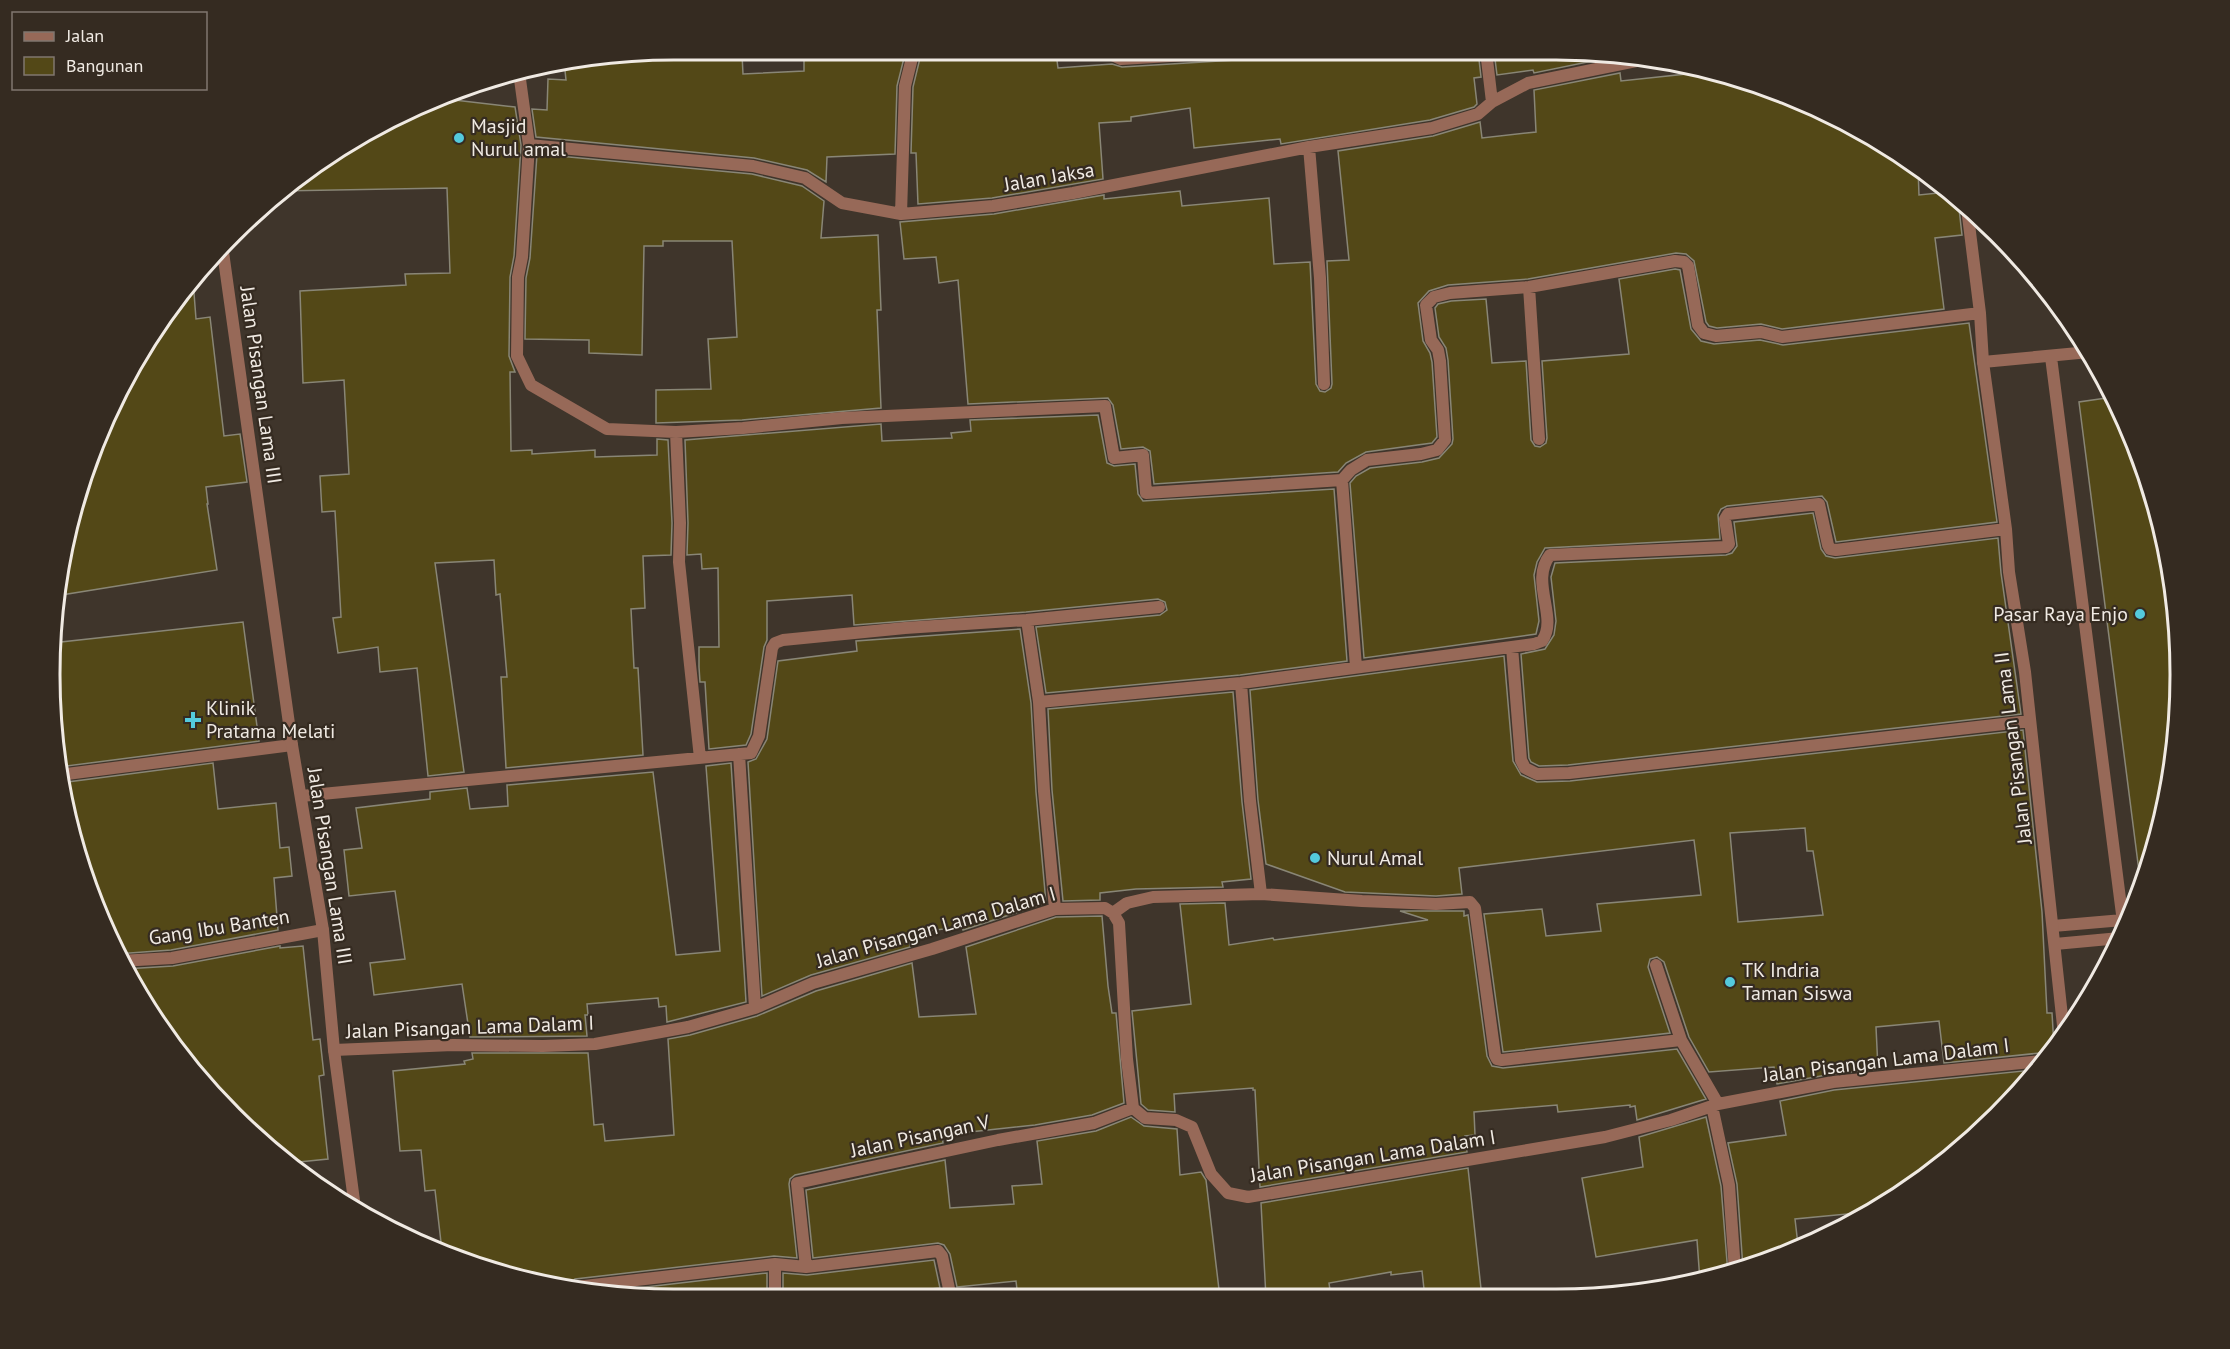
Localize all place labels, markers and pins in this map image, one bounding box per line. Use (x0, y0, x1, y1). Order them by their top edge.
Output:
place label: Masjid Nurul amal (471, 113, 566, 162)
marker: Masjid Nurul amal (452, 131, 466, 145)
place label: Pasar Raya Enjo (1993, 601, 2128, 627)
marker: Pasar Raya Enjo (2133, 607, 2147, 621)
place label: Klinik Pratama Melati (206, 695, 335, 744)
marker: Klinik Pratama Melati (184, 711, 202, 729)
place label: Nurul Amal (1327, 845, 1423, 871)
marker: Nurul Amal (1308, 851, 1322, 865)
place label: TK Indria Taman Siswa (1742, 957, 1852, 1006)
marker: TK Indria Taman Siswa (1723, 975, 1737, 989)

